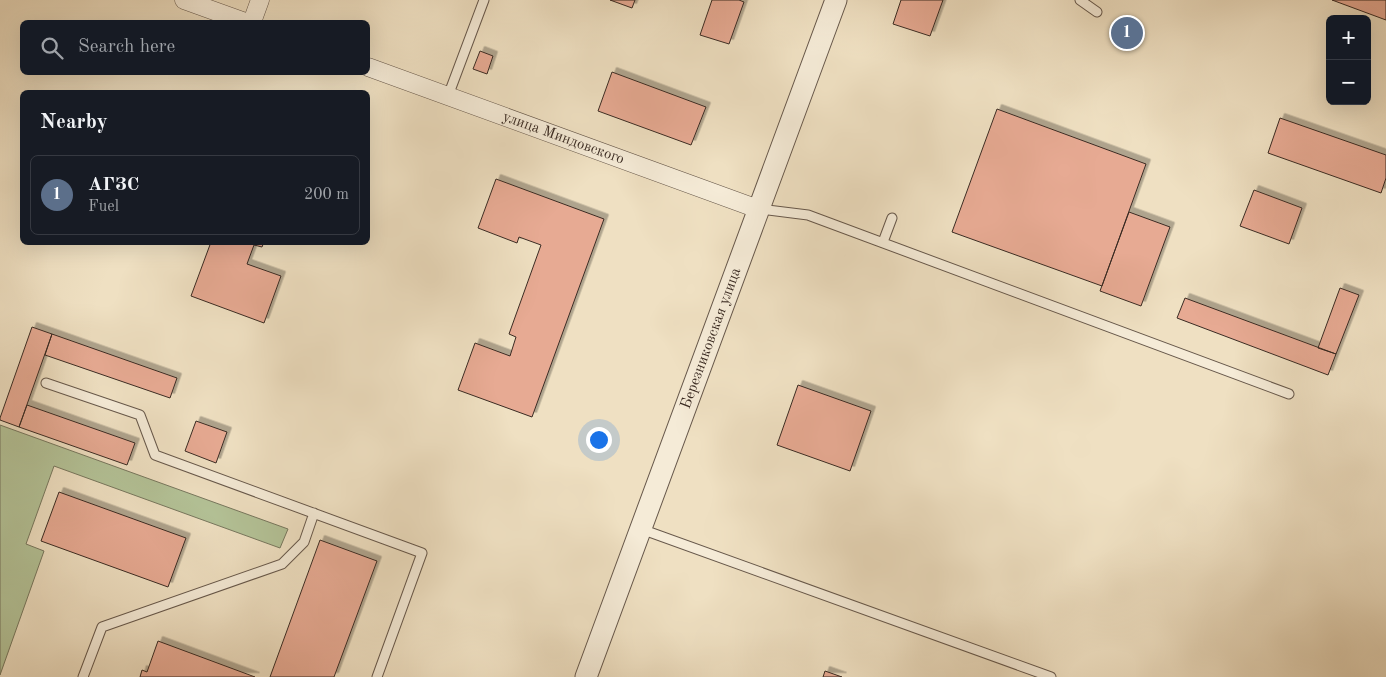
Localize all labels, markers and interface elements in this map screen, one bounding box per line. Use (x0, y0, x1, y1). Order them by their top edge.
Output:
pin: 1 (1111, 14, 1143, 52)
map controls (1326, 15, 1371, 105)
button: + (1326, 15, 1371, 60)
search box (20, 20, 370, 75)
icon: search (38, 34, 66, 62)
text: Search here (78, 38, 175, 57)
button: − (1326, 60, 1371, 105)
street label: улица Миндовского (501, 109, 626, 167)
text: Nearby (40, 112, 108, 133)
text: АГЗС (88, 176, 139, 195)
text: 1 (52, 187, 62, 203)
text: 200 m (304, 187, 349, 203)
text: Fuel (88, 199, 119, 215)
street label: Березниковская улица (678, 265, 744, 411)
your location (586, 427, 612, 453)

